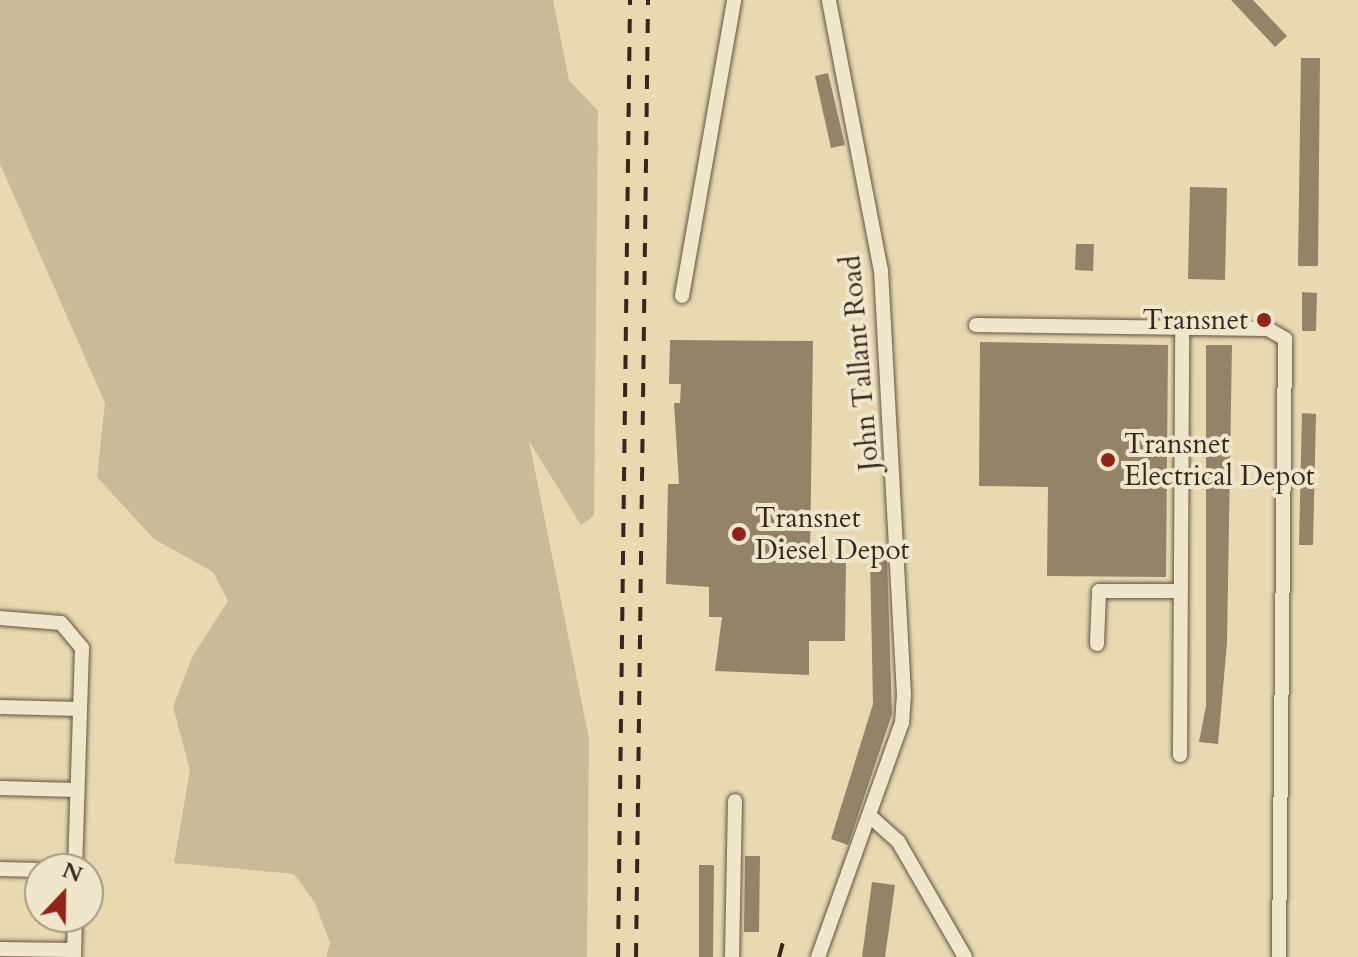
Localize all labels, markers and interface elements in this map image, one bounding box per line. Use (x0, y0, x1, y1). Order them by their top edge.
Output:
street label: John Tallant Road (834, 254, 886, 472)
place label: Transnet (1142, 303, 1248, 337)
marker: Transnet (1255, 311, 1273, 329)
place label: Transnet Electrical Depot (1124, 427, 1315, 493)
marker: Transnet Electrical Depot (1099, 451, 1117, 469)
place label: Transnet Diesel Depot (755, 501, 909, 567)
marker: Transnet Diesel Depot (730, 525, 748, 543)
north arrow (24, 853, 104, 933)
text: N (58, 855, 87, 890)

